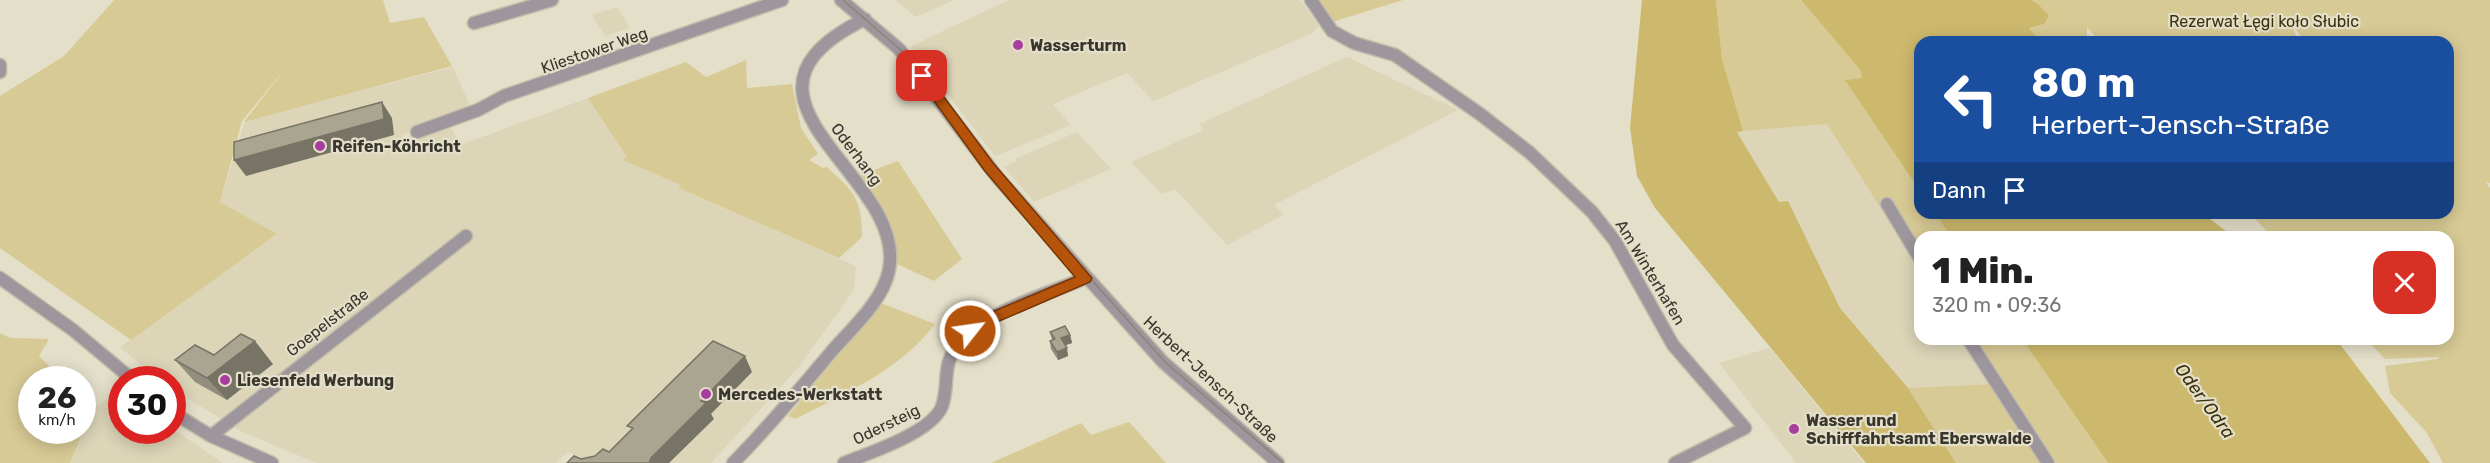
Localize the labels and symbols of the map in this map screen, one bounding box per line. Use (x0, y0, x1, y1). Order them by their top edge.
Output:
park label: Rezerwat Łęgi koło Słubic (2169, 12, 2359, 32)
street label: Kliestower Weg (538, 23, 650, 78)
place label: Wasserturm (1030, 36, 1127, 55)
marker: Wasserturm (1011, 38, 1025, 52)
pin (896, 50, 947, 101)
street label: Oderhang (827, 119, 886, 189)
place label: Reifen-Köhricht (332, 137, 461, 156)
marker: Reifen-Köhricht (313, 139, 327, 153)
street label: Am Winterhafen (1612, 216, 1689, 328)
street label: Goepelstraße (282, 284, 372, 360)
position arrow (938, 299, 1002, 363)
street label: Herbert-Jensch-Straße (1139, 312, 1282, 447)
water label: Oder/Odra (2170, 359, 2240, 443)
speed limit sign: 30 (108, 366, 186, 444)
place label: Liesenfeld Werbung (237, 371, 394, 390)
marker: Liesenfeld Werbung (218, 373, 232, 387)
place label: Mercedes-Werkstatt (718, 385, 883, 404)
marker: Mercedes-Werkstatt (699, 387, 713, 401)
street label: Odersteig (850, 400, 923, 449)
place label: Wasser und Schifffahrtsamt Eberswalde (1806, 411, 2032, 448)
marker: Wasser und Schifffahrtsamt Eberswalde (1787, 422, 1801, 436)

